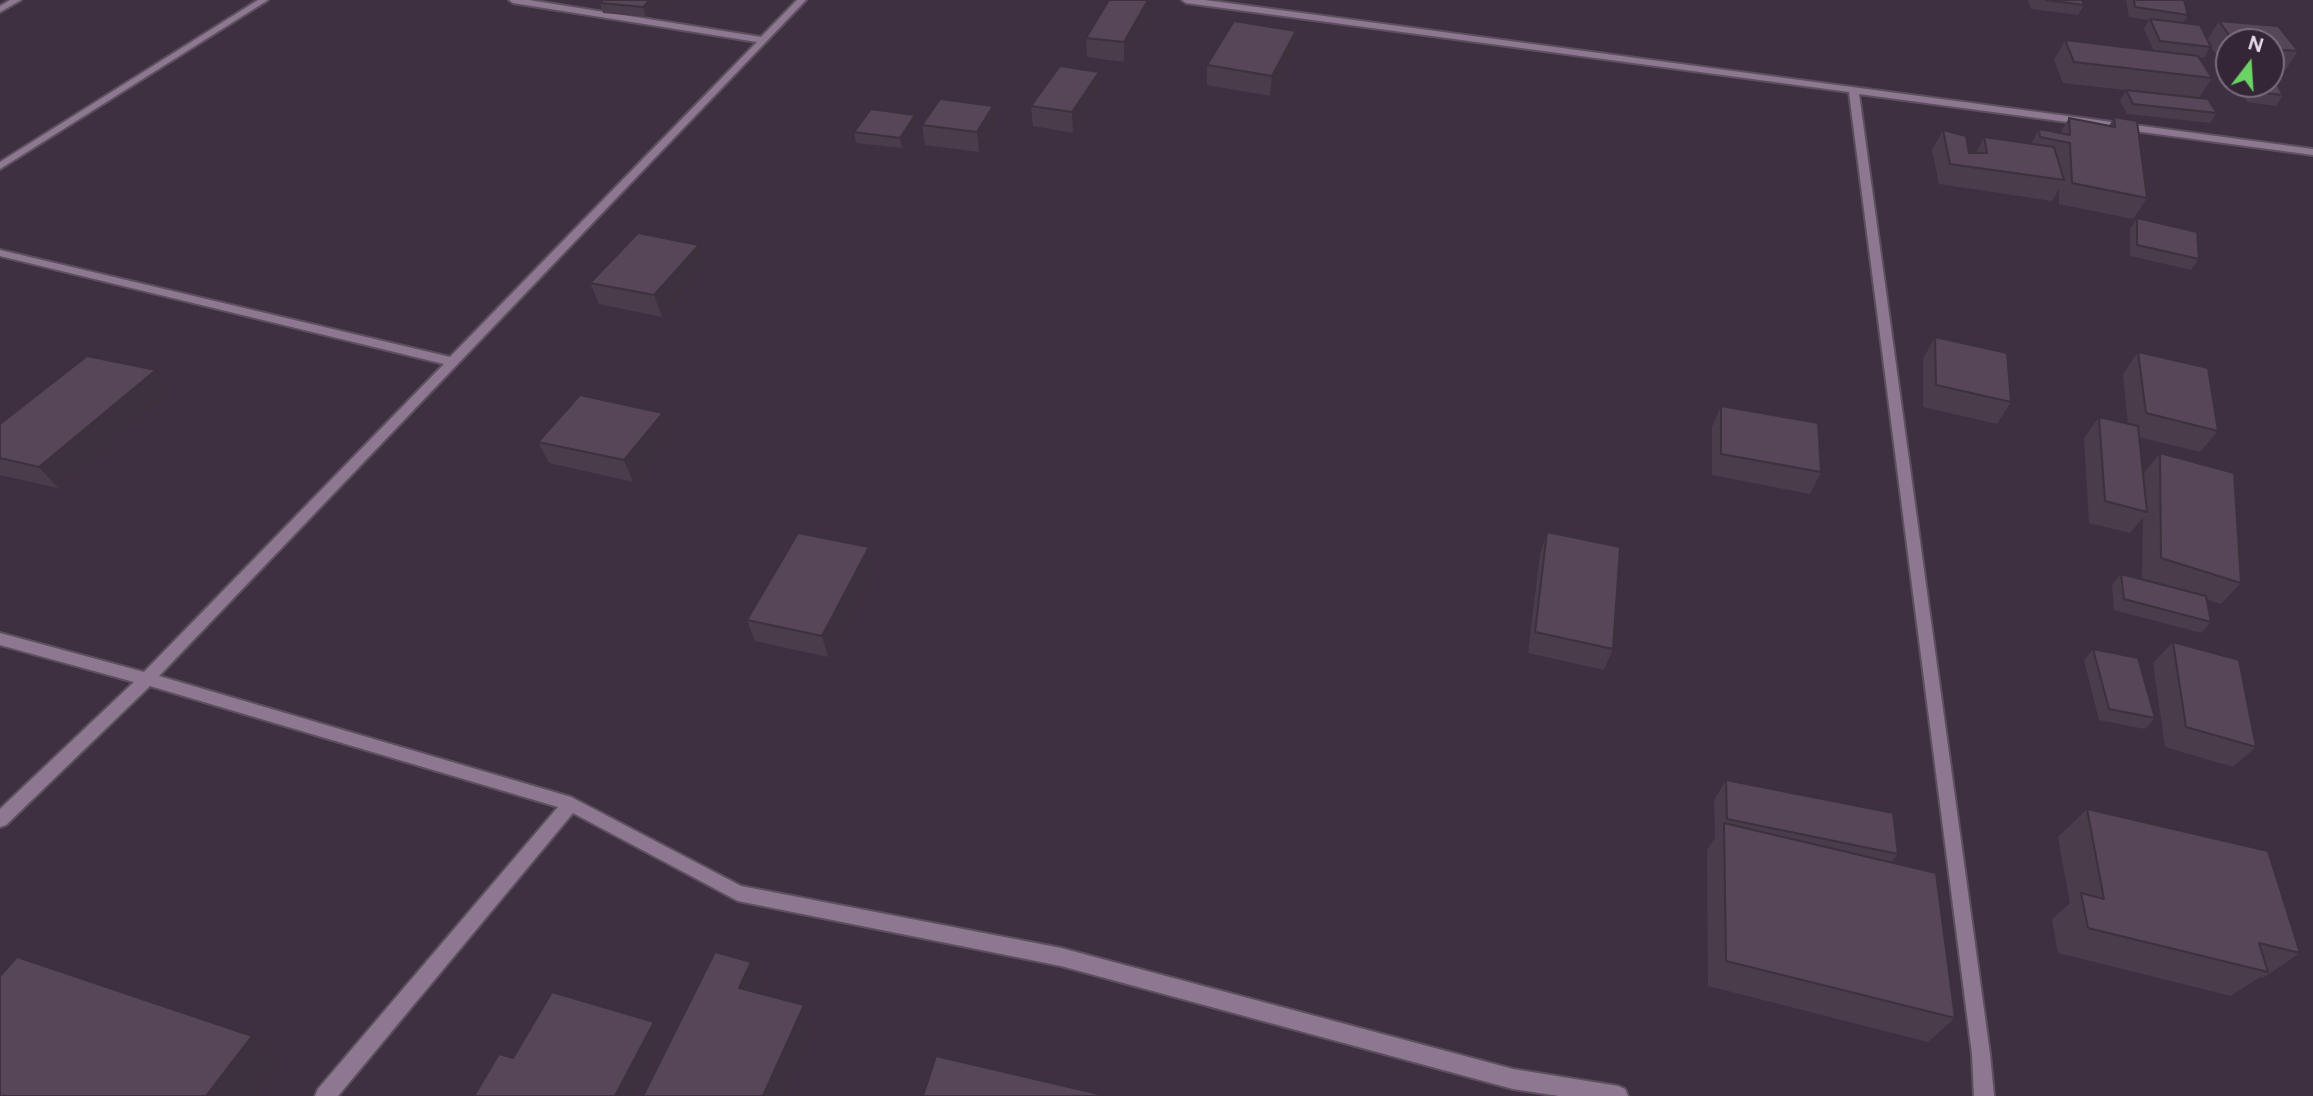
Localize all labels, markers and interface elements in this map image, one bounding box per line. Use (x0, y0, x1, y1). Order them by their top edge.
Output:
north arrow (2215, 28, 2285, 98)
text: N (2245, 31, 2266, 57)

